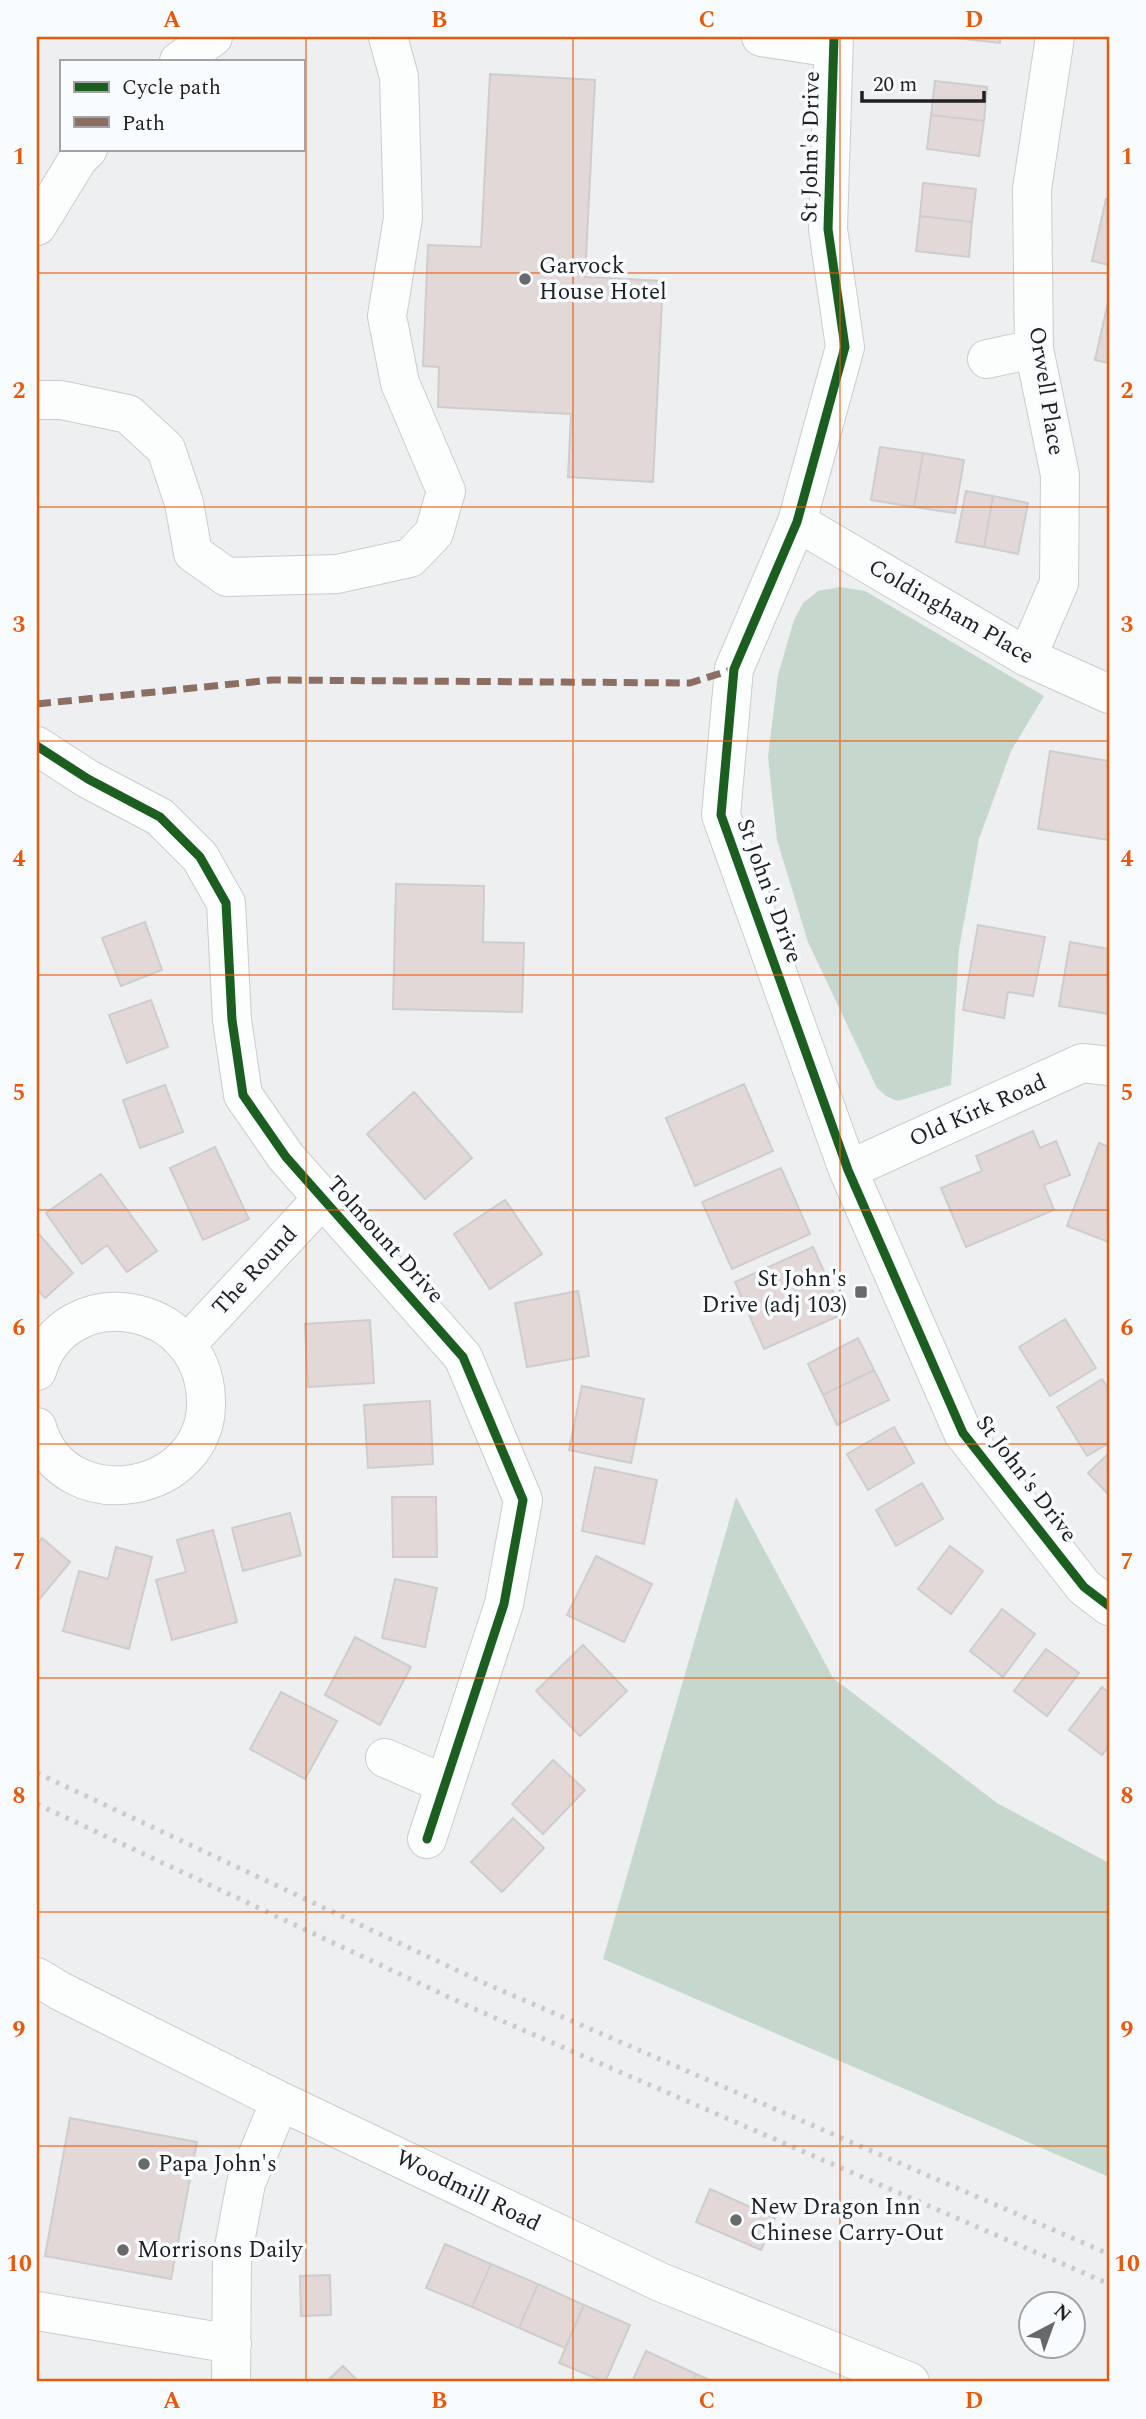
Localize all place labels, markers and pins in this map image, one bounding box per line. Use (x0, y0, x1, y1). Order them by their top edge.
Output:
place label: Garvock House Hotel (539, 249, 667, 310)
marker: Garvock House Hotel (517, 271, 533, 287)
place label: St John's Drive (adj 103) (702, 1262, 847, 1323)
marker: St John's Drive (adj 103) (853, 1284, 869, 1300)
place label: Papa John's (158, 2147, 277, 2182)
marker: Papa John's (136, 2156, 152, 2172)
place label: New Dragon Inn Chinese Carry-Out (750, 2190, 944, 2251)
marker: New Dragon Inn Chinese Carry-Out (728, 2212, 744, 2228)
place label: Morrisons Daily (137, 2233, 303, 2268)
marker: Morrisons Daily (115, 2242, 131, 2258)

